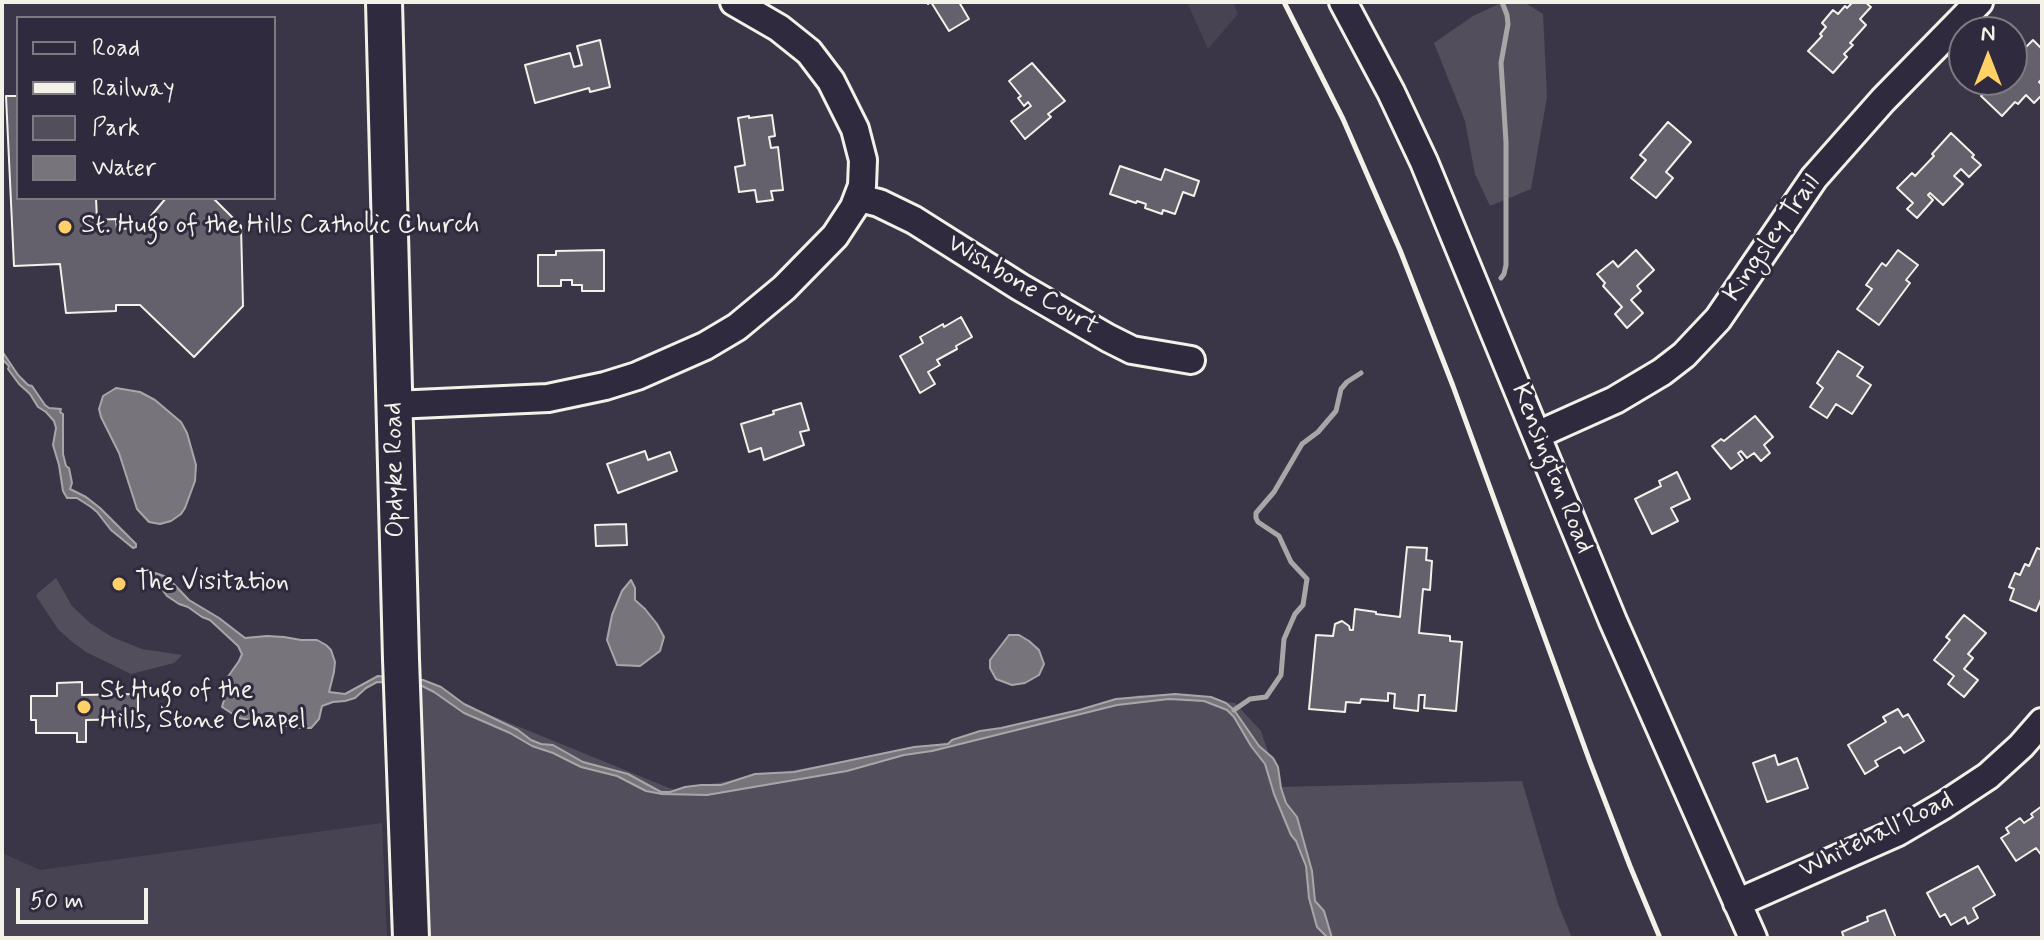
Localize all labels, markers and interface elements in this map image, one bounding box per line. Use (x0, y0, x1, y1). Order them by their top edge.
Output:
legend (16, 16, 276, 200)
north arrow (1948, 16, 2028, 96)
text: N (1981, 20, 1995, 48)
text: Road (92, 33, 140, 64)
text: Railway (92, 73, 175, 104)
text: Park (92, 113, 140, 144)
text: Water (92, 153, 156, 184)
street label: Kingsley Trail (1718, 169, 1828, 309)
place label: St. Hugo of the Hills Catholic Church (81, 211, 479, 243)
marker: St. Hugo of the Hills Catholic Church (56, 218, 74, 236)
street label: Wishbone Court (941, 229, 1103, 343)
street label: Kensington Road (1503, 379, 1599, 559)
street label: Opdyke Road (379, 402, 413, 538)
place label: The Visitation (135, 568, 289, 600)
marker: The Visitation (110, 575, 128, 593)
place label: St Hugo of the Hills, Stone Chapel (100, 676, 306, 738)
marker: St Hugo of the Hills, Stone Chapel (75, 698, 93, 716)
street label: Whitehall Road (1795, 785, 1959, 887)
scale bar (20, 872, 152, 922)
text: 50 m (30, 886, 84, 917)

